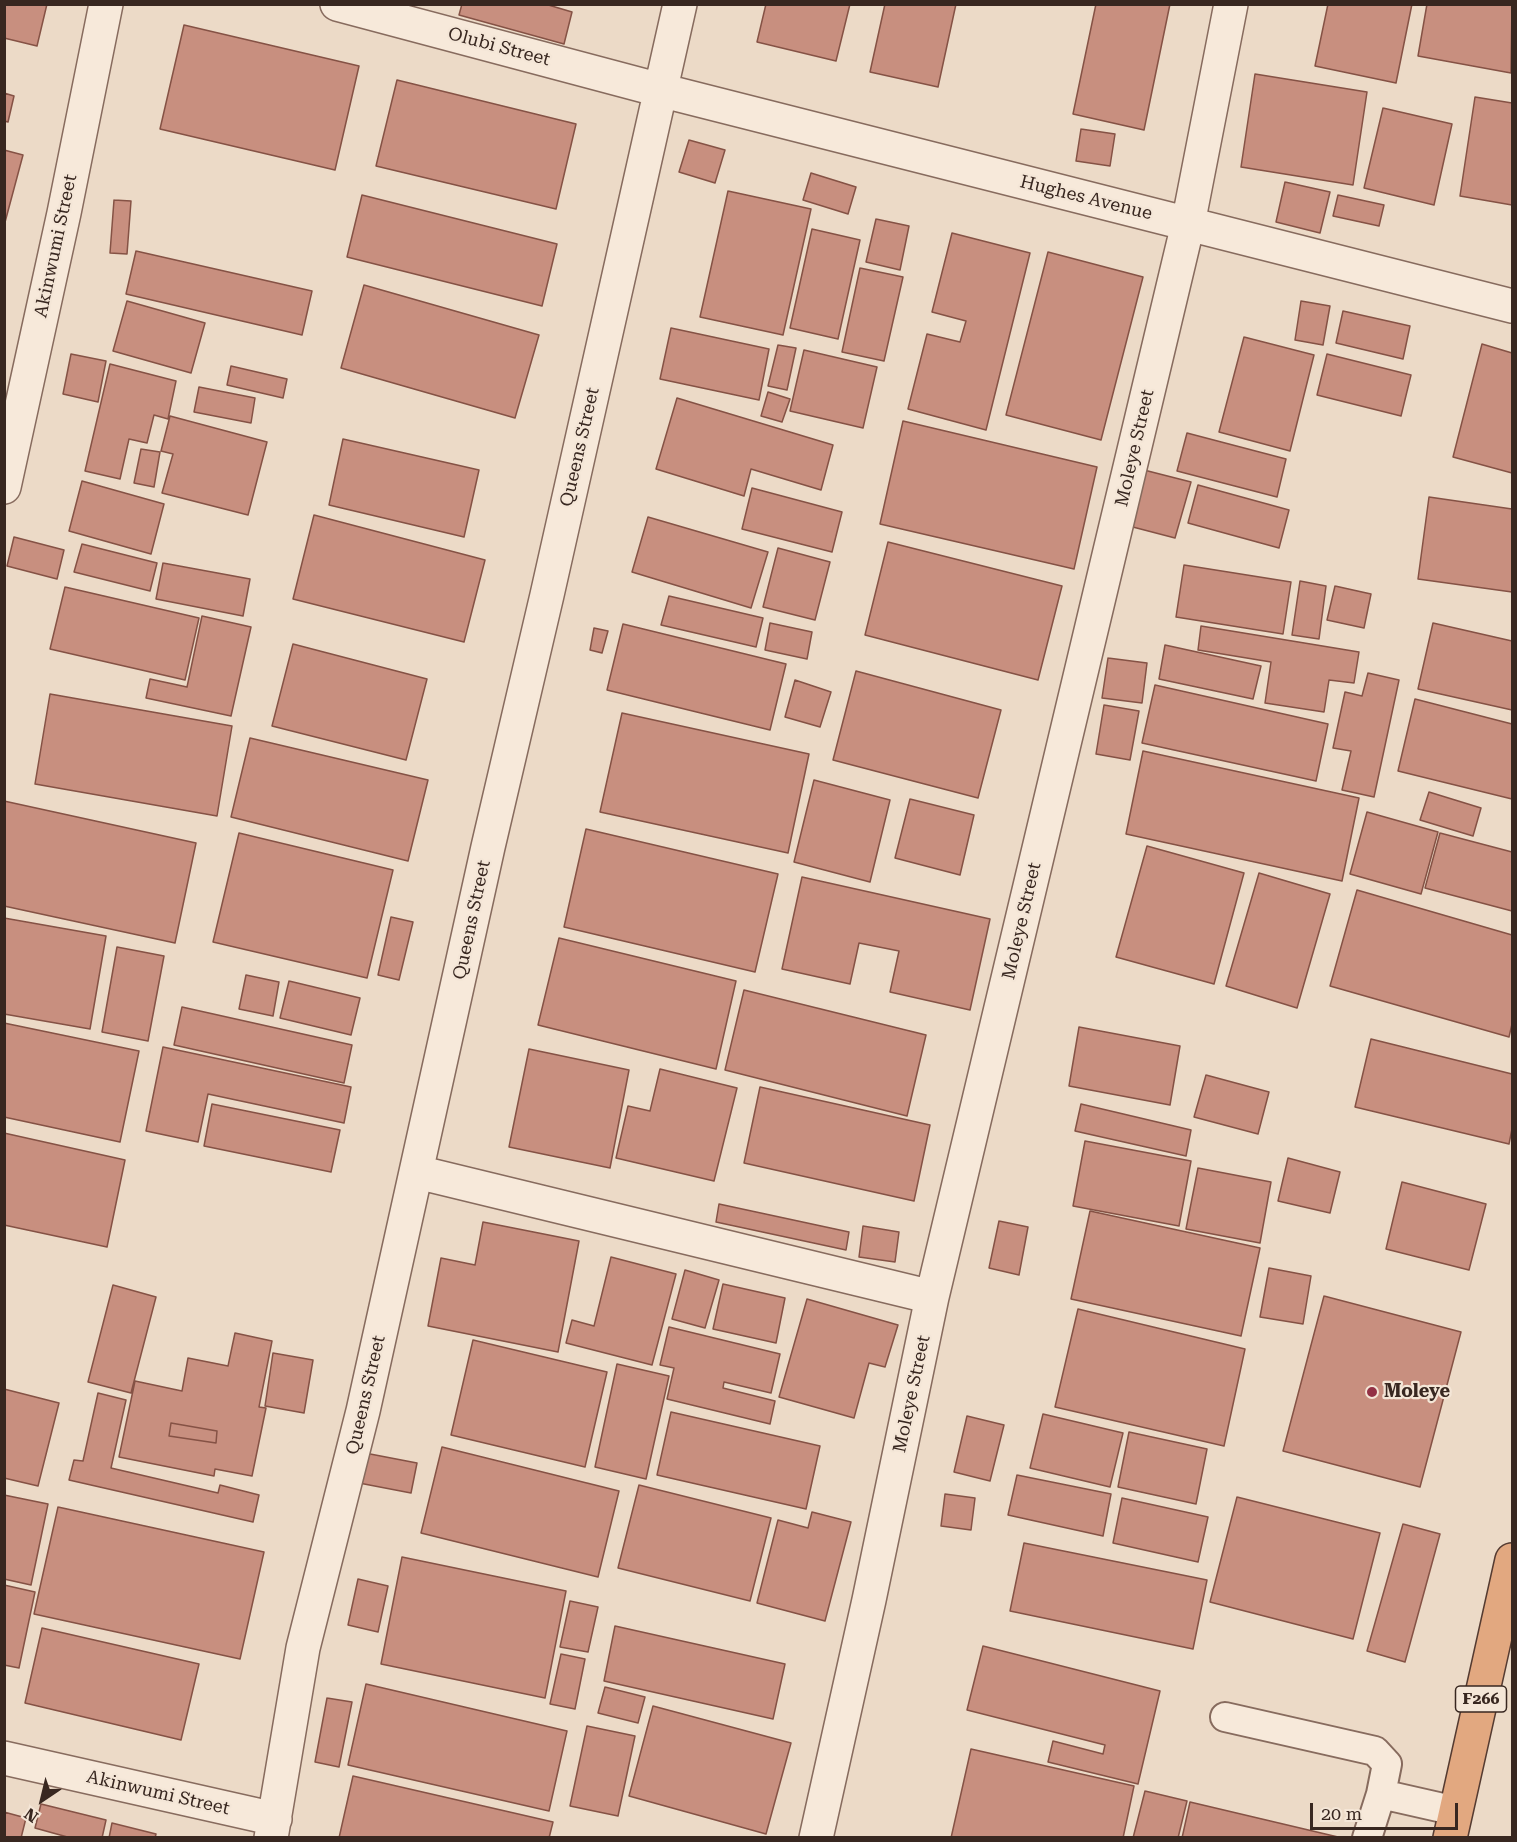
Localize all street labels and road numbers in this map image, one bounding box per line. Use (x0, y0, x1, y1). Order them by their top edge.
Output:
street label: Olubi Street (446, 23, 552, 71)
street label: Hughes Avenue (1018, 171, 1154, 225)
street label: Akinwumi Street (30, 172, 82, 320)
street label: Queens Street (556, 385, 604, 509)
street label: Moleye Street (1111, 387, 1159, 509)
street label: Queens Street (449, 858, 495, 982)
street label: Moleye Street (998, 860, 1046, 982)
street label: Queens Street (342, 1333, 390, 1457)
street label: Moleye Street (889, 1333, 935, 1455)
road number: F266 (1456, 1686, 1506, 1712)
street label: Akinwumi Street (84, 1766, 232, 1820)

